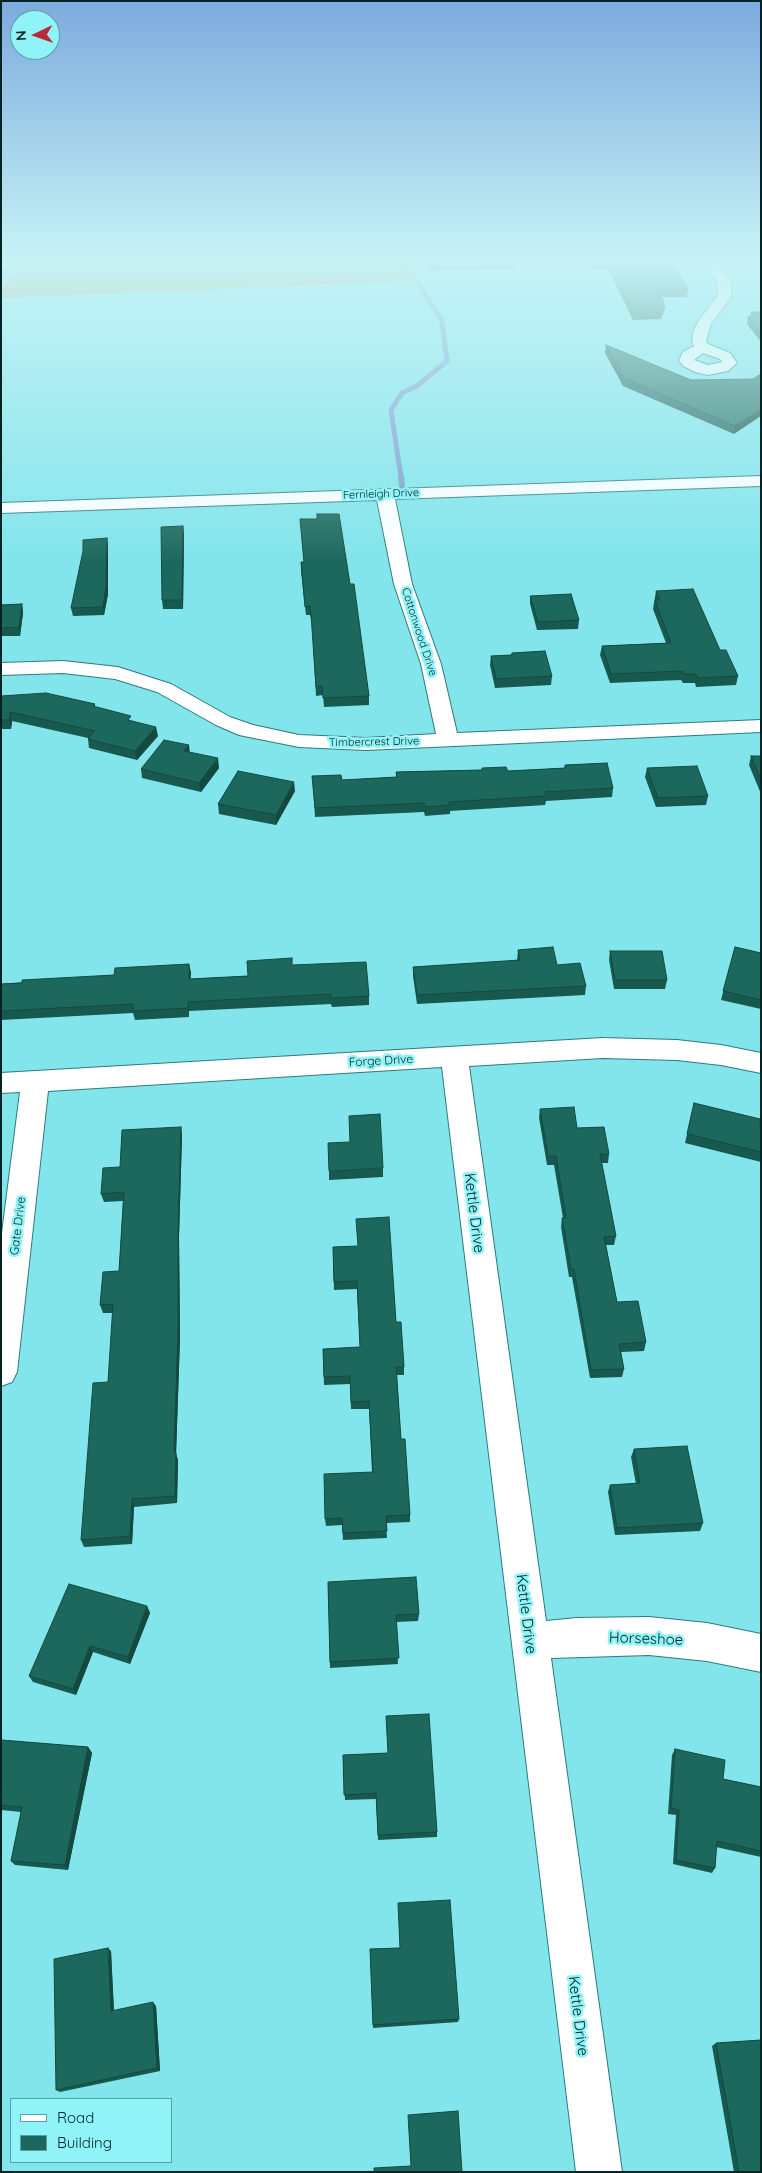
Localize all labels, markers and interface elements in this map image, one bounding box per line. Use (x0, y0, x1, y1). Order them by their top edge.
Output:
north arrow (10, 10, 60, 60)
text: N (12, 30, 30, 41)
street label: Fernleigh Drive (343, 486, 419, 502)
street label: Cottonwood Drive (399, 586, 439, 678)
street label: Timbercrest Drive (329, 735, 419, 749)
street label: Forge Drive (348, 1052, 414, 1070)
street label: Kettle Drive (460, 1172, 488, 1254)
street label: Gate Drive (7, 1196, 29, 1256)
street label: Kettle Drive (512, 1573, 540, 1655)
street label: Horseshoe (609, 1629, 683, 1649)
street label: Kettle Drive (564, 1975, 592, 2057)
legend (10, 2098, 172, 2163)
text: Road (57, 2108, 94, 2127)
text: Building (57, 2133, 112, 2152)

